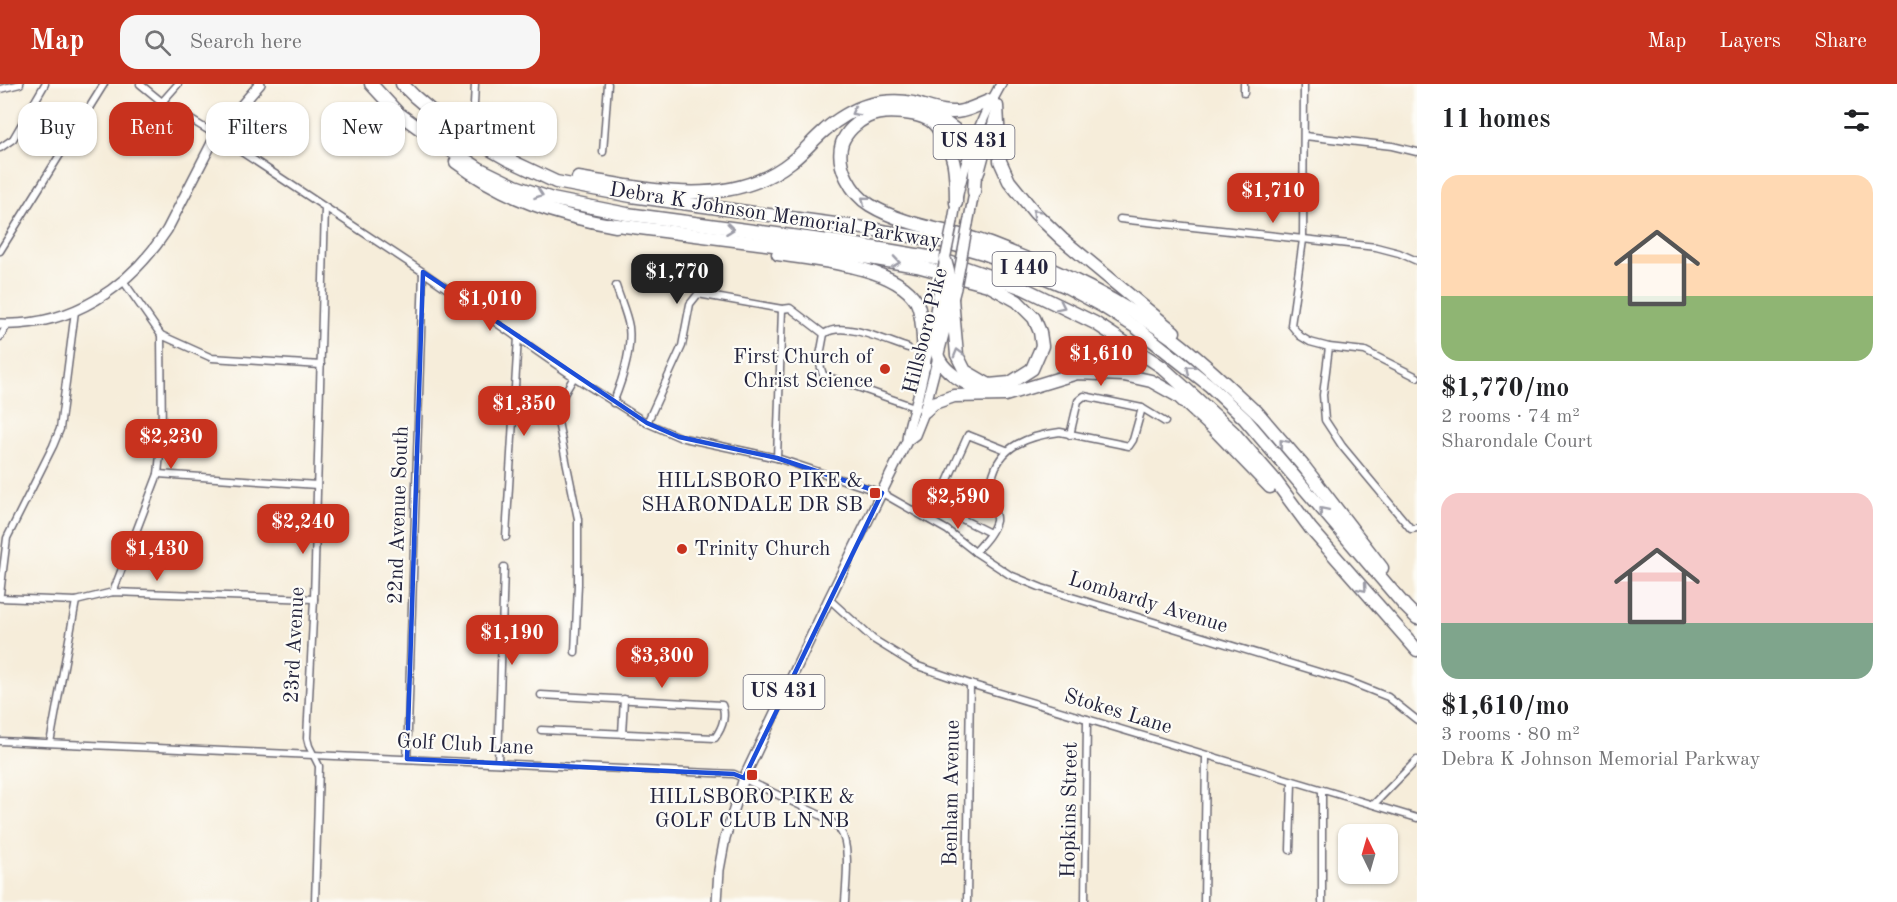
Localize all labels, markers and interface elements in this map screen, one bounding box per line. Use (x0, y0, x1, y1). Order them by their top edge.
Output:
search box (120, 15, 540, 69)
icon: search (141, 26, 174, 59)
text: Map (30, 28, 84, 56)
text: Search here (189, 31, 302, 53)
text: Map (1647, 31, 1686, 52)
text: Layers (1719, 31, 1781, 52)
text: Share (1814, 31, 1867, 52)
chip: Buy (18, 102, 97, 156)
chip: Rent (109, 102, 194, 156)
chip: Filters (206, 102, 309, 156)
chip: New (321, 102, 405, 156)
chip: Apartment (417, 102, 557, 156)
one-way arrow (850, 104, 861, 116)
icon: filters (1840, 104, 1873, 137)
text: 11 homes (1441, 107, 1550, 133)
road number: US 431 (934, 125, 1014, 159)
pin: $1,710 (1224, 173, 1322, 224)
street label: Debra K Johnson Memorial Parkway (608, 179, 942, 253)
text: $1,710 (1241, 182, 1305, 202)
one-way arrow (533, 187, 544, 200)
one-way arrow (861, 197, 872, 208)
one-way arrow (1032, 209, 1043, 220)
icon: home (1603, 214, 1711, 322)
one-way arrow (726, 222, 735, 234)
road number: I 440 (992, 252, 1056, 286)
pin: $1,770 (628, 254, 726, 305)
one-way arrow (891, 256, 900, 268)
text: $1,770 (645, 263, 709, 283)
street label: Hillsboro Pike (900, 266, 952, 396)
pin: $1,010 (441, 281, 539, 332)
text: $1,010 (458, 290, 522, 310)
one-way arrow (1055, 299, 1066, 311)
pin: $1,610 (1052, 336, 1150, 387)
text: $1,610 (1069, 345, 1133, 365)
place label: First Church of Christ Science (733, 347, 874, 392)
one-way arrow (953, 348, 965, 359)
marker: First Church of Christ Science (878, 362, 892, 376)
one-way arrow (1186, 365, 1197, 376)
text: $1,770/mo (1441, 376, 1569, 402)
pin: $1,350 (475, 386, 573, 437)
text: $1,350 (492, 395, 556, 415)
text: 2 rooms · 74 m² (1441, 407, 1580, 427)
pin: $2,230 (122, 419, 220, 470)
street label: 22nd Avenue South (385, 425, 413, 605)
text: $2,230 (139, 428, 203, 448)
text: Sharondale Court (1441, 432, 1593, 452)
one-way arrow (1279, 439, 1290, 450)
place label: HILLSBORO PIKE & SHARONDALE DR SB (641, 471, 863, 516)
pin: $2,590 (909, 479, 1007, 530)
marker: HILLSBORO PIKE & SHARONDALE DR SB (868, 486, 882, 500)
text: $2,590 (926, 488, 990, 508)
pin: $2,240 (254, 504, 352, 555)
one-way arrow (1319, 507, 1330, 517)
text: $2,240 (271, 513, 335, 533)
pin: $1,430 (108, 531, 206, 582)
icon: home (1603, 532, 1711, 640)
place label: Trinity Church (694, 539, 831, 560)
text: $1,430 (125, 540, 189, 560)
marker: Trinity Church (675, 542, 689, 556)
street label: Lombardy Avenue (1066, 569, 1230, 637)
one-way arrow (1356, 581, 1367, 592)
street label: 23rd Avenue (281, 586, 309, 704)
pin: $1,190 (463, 615, 561, 666)
text: $1,190 (480, 624, 544, 644)
pin: $3,300 (613, 638, 711, 689)
text: $3,300 (630, 647, 694, 667)
road number: US 431 (744, 675, 824, 709)
street label: Stokes Lane (1061, 686, 1175, 738)
text: $1,610/mo (1441, 694, 1569, 720)
street label: Benham Avenue (940, 720, 964, 866)
text: 3 rooms · 80 m² (1441, 725, 1580, 745)
street label: Golf Club Lane (396, 731, 534, 759)
street label: Hopkins Street (1058, 742, 1082, 878)
text: Debra K Johnson Memorial Parkway (1441, 750, 1760, 770)
marker: HILLSBORO PIKE & GOLF CLUB LN NB (745, 768, 759, 782)
place label: HILLSBORO PIKE & GOLF CLUB LN NB (649, 787, 855, 832)
north arrow (1338, 824, 1398, 884)
map controls (1338, 824, 1398, 884)

